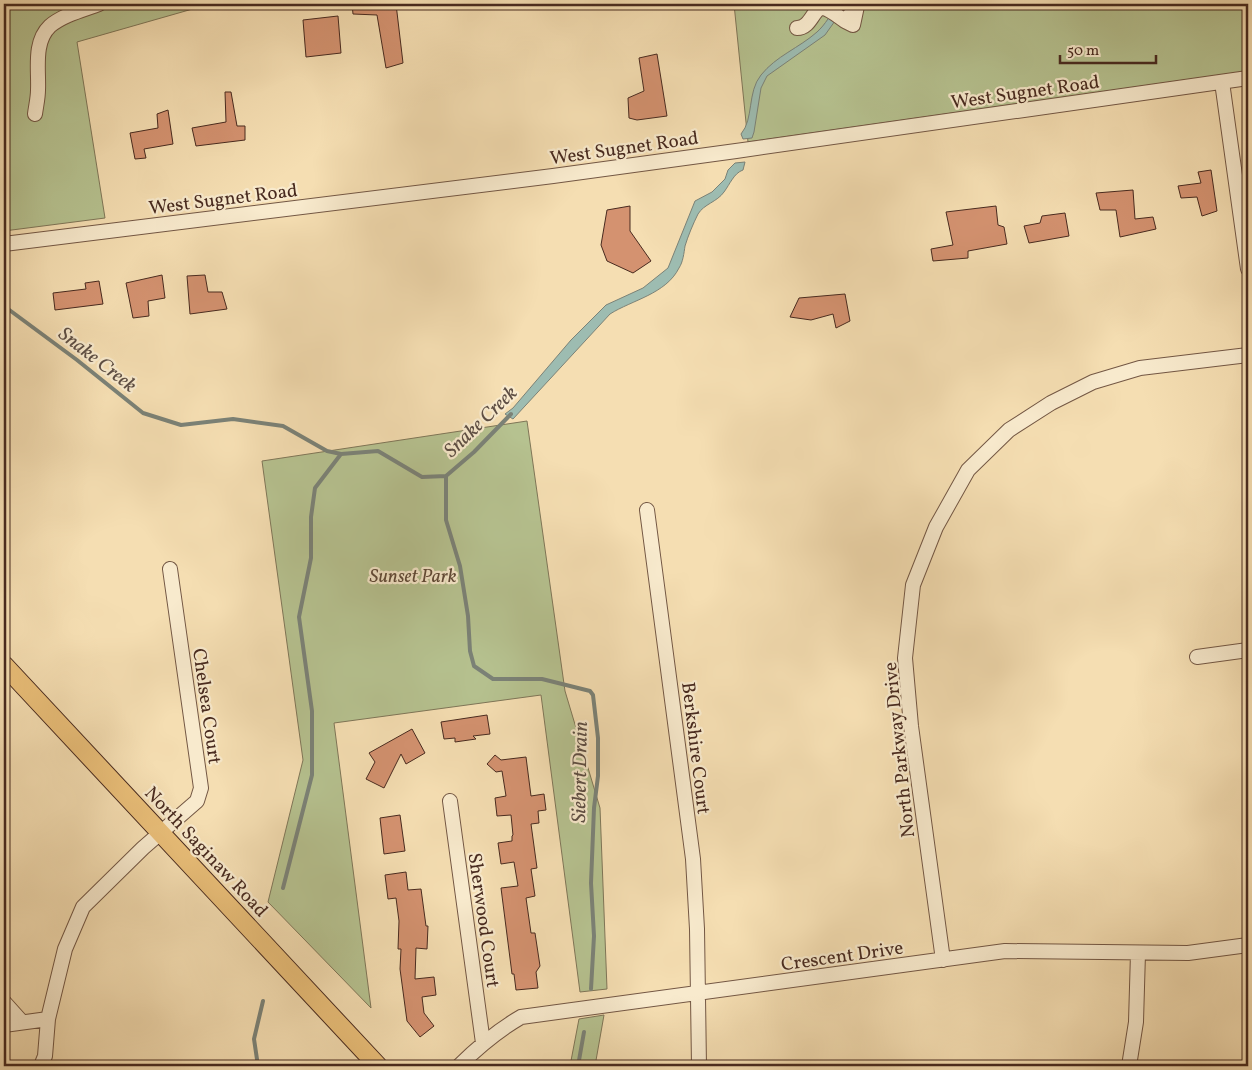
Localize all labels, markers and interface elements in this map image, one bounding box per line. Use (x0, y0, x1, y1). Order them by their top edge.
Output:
scale bar (1060, 32, 1156, 64)
text: 50 m (1067, 41, 1099, 62)
street label: West Sugnet Road (949, 70, 1101, 116)
street label: West Sugnet Road (548, 126, 700, 172)
street label: West Sugnet Road (147, 178, 299, 222)
water label: Snake Creek (52, 321, 142, 400)
water label: Snake Creek (438, 380, 524, 465)
park label: Sunset Park (369, 564, 457, 590)
street label: Chelsea Court (185, 647, 227, 766)
street label: North Parkway Drive (878, 661, 922, 839)
street label: Berkshire Court (674, 681, 716, 816)
water label: Siebert Drain (566, 721, 596, 823)
street label: North Saginaw Road (138, 781, 273, 924)
street label: Sherwood Court (461, 851, 505, 990)
street label: Crescent Drive (779, 936, 905, 978)

